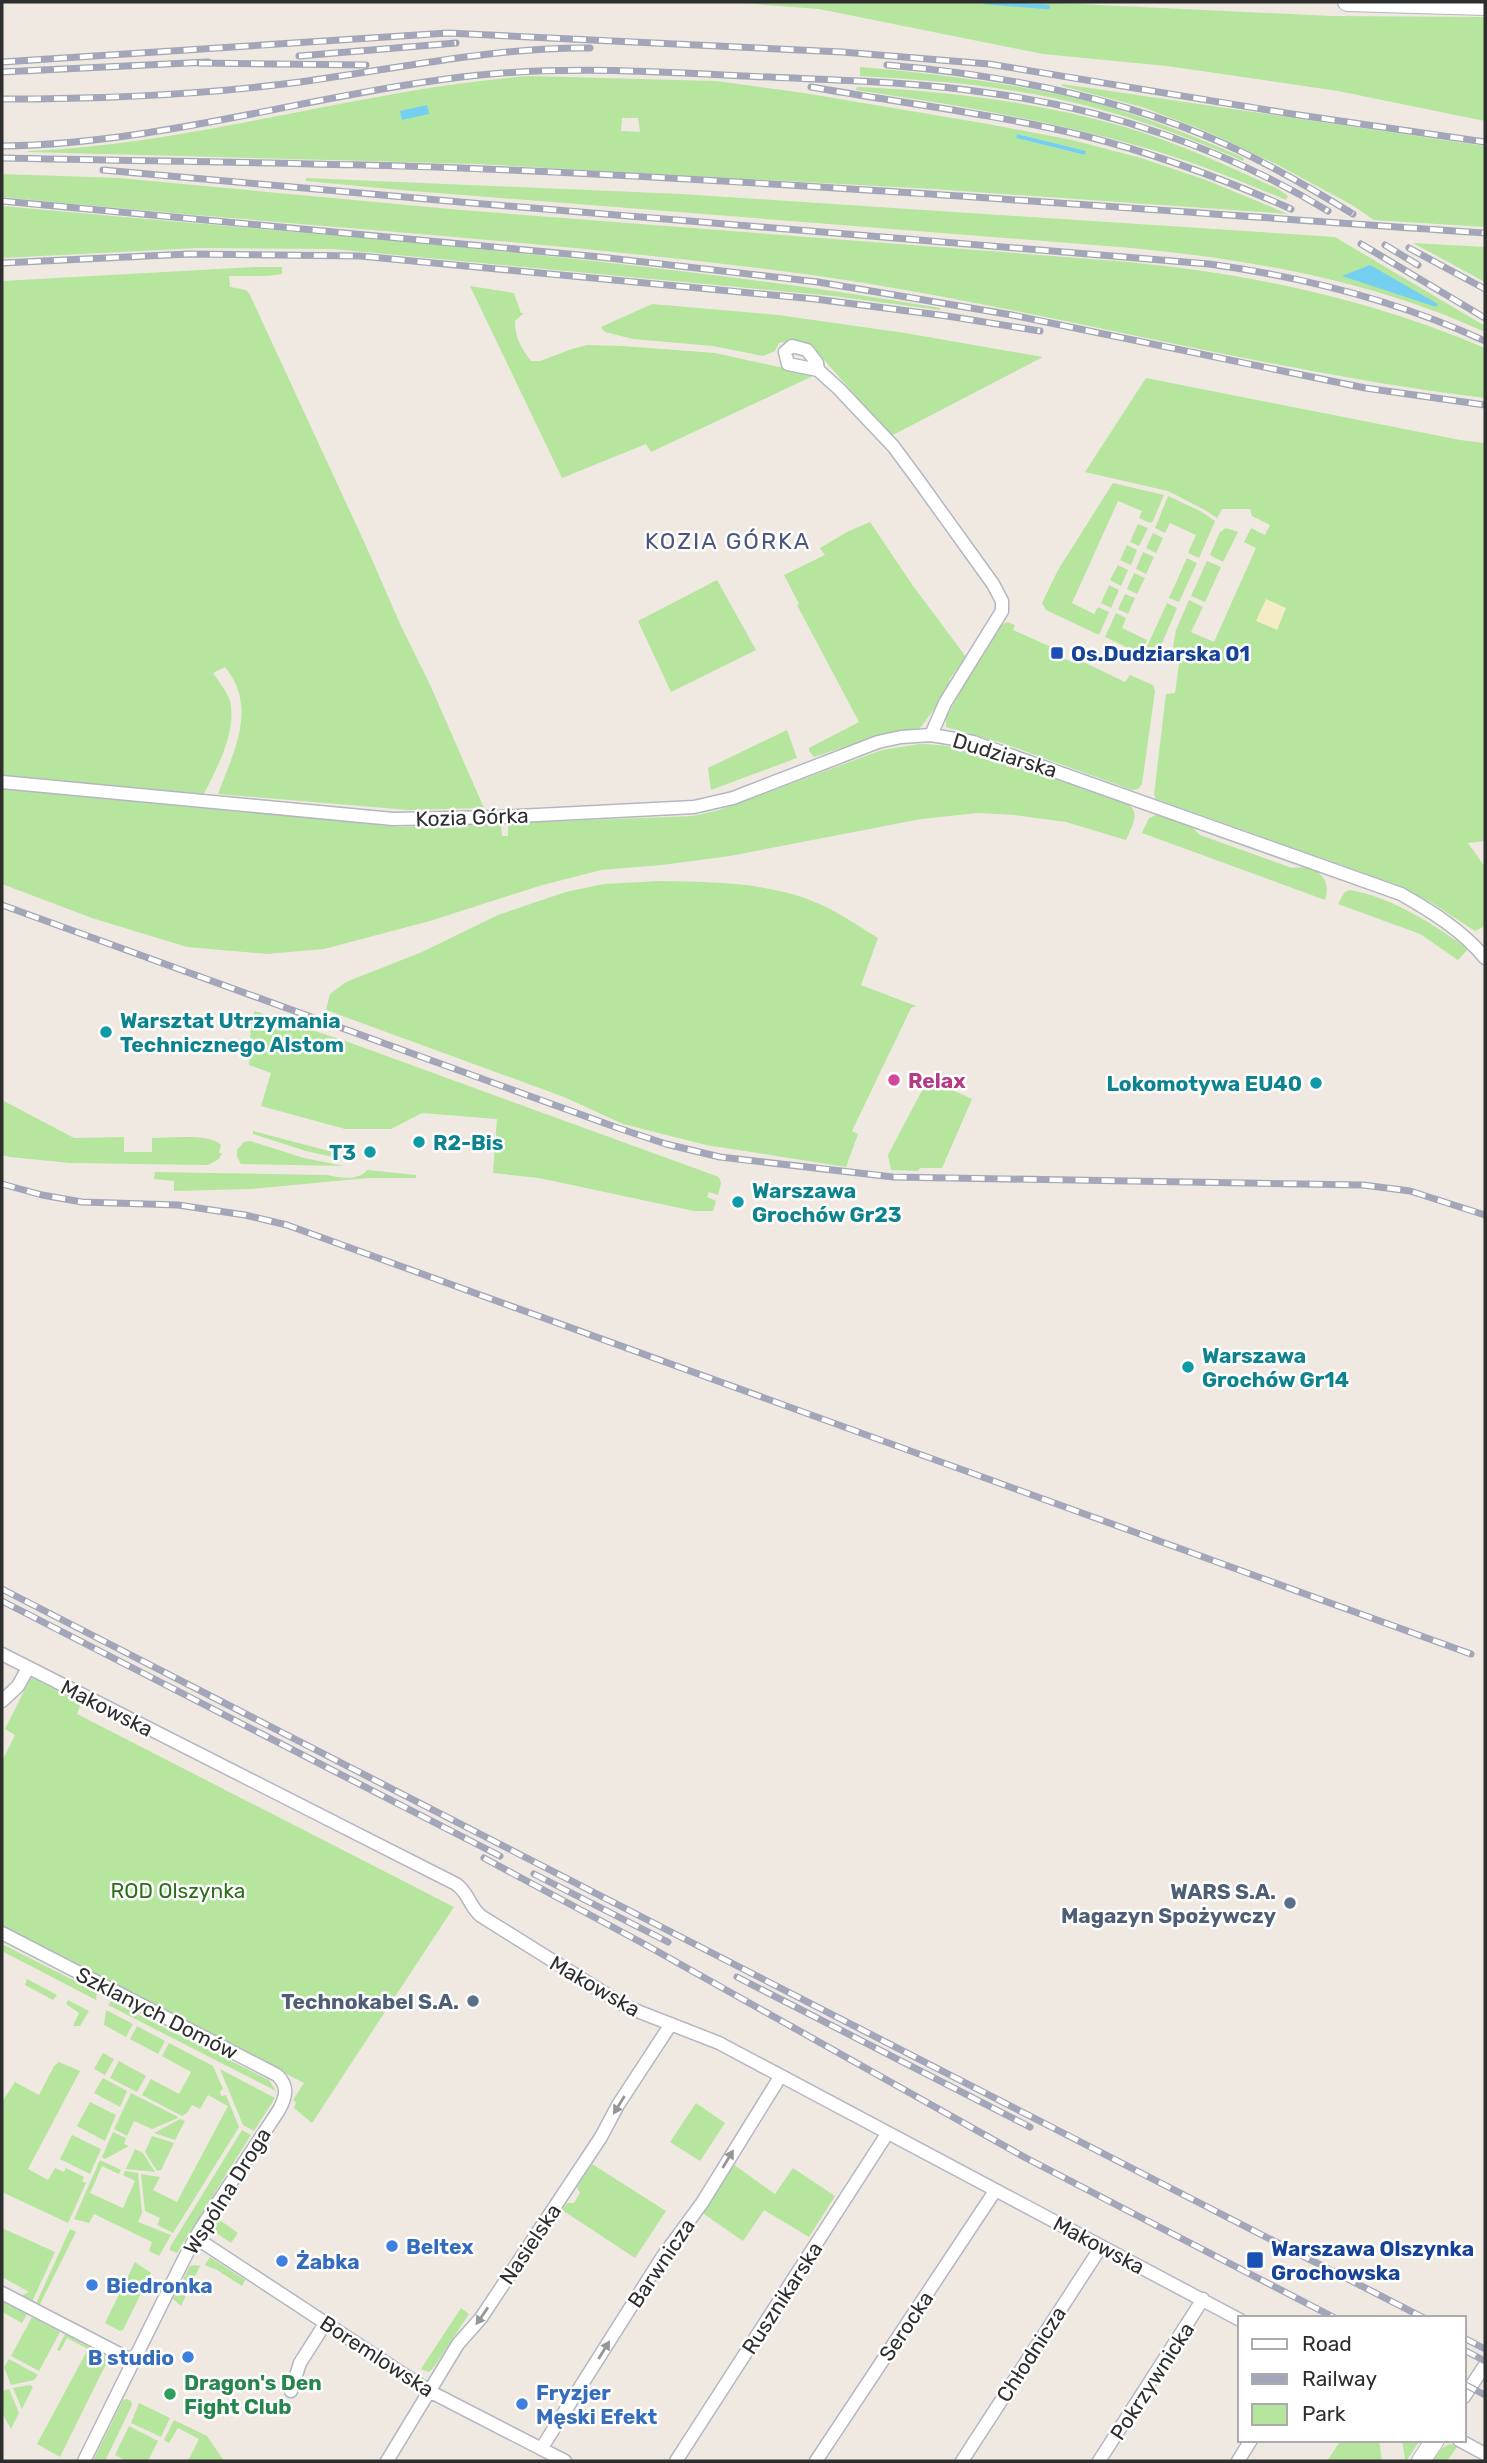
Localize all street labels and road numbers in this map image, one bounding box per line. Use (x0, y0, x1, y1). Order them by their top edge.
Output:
street label: Dudziarska (950, 727, 1060, 783)
street label: Kozia Górka (415, 803, 529, 831)
street label: Makowska (57, 1674, 157, 1742)
street label: Makowska (546, 1950, 644, 2022)
street label: Szklanych Domów (72, 1961, 242, 2065)
street label: Wspólna Droga (178, 2123, 276, 2259)
street label: Nasielska (494, 2199, 566, 2289)
street label: Makowska (1049, 2211, 1149, 2279)
street label: Barwnicza (622, 2214, 700, 2312)
street label: Rusznikarska (736, 2237, 828, 2359)
street label: Serocka (874, 2286, 938, 2366)
street label: Chłodnicza (991, 2302, 1071, 2406)
street label: Boremlowska (315, 2310, 439, 2402)
street label: Pokrzywnicka (1105, 2318, 1199, 2444)

